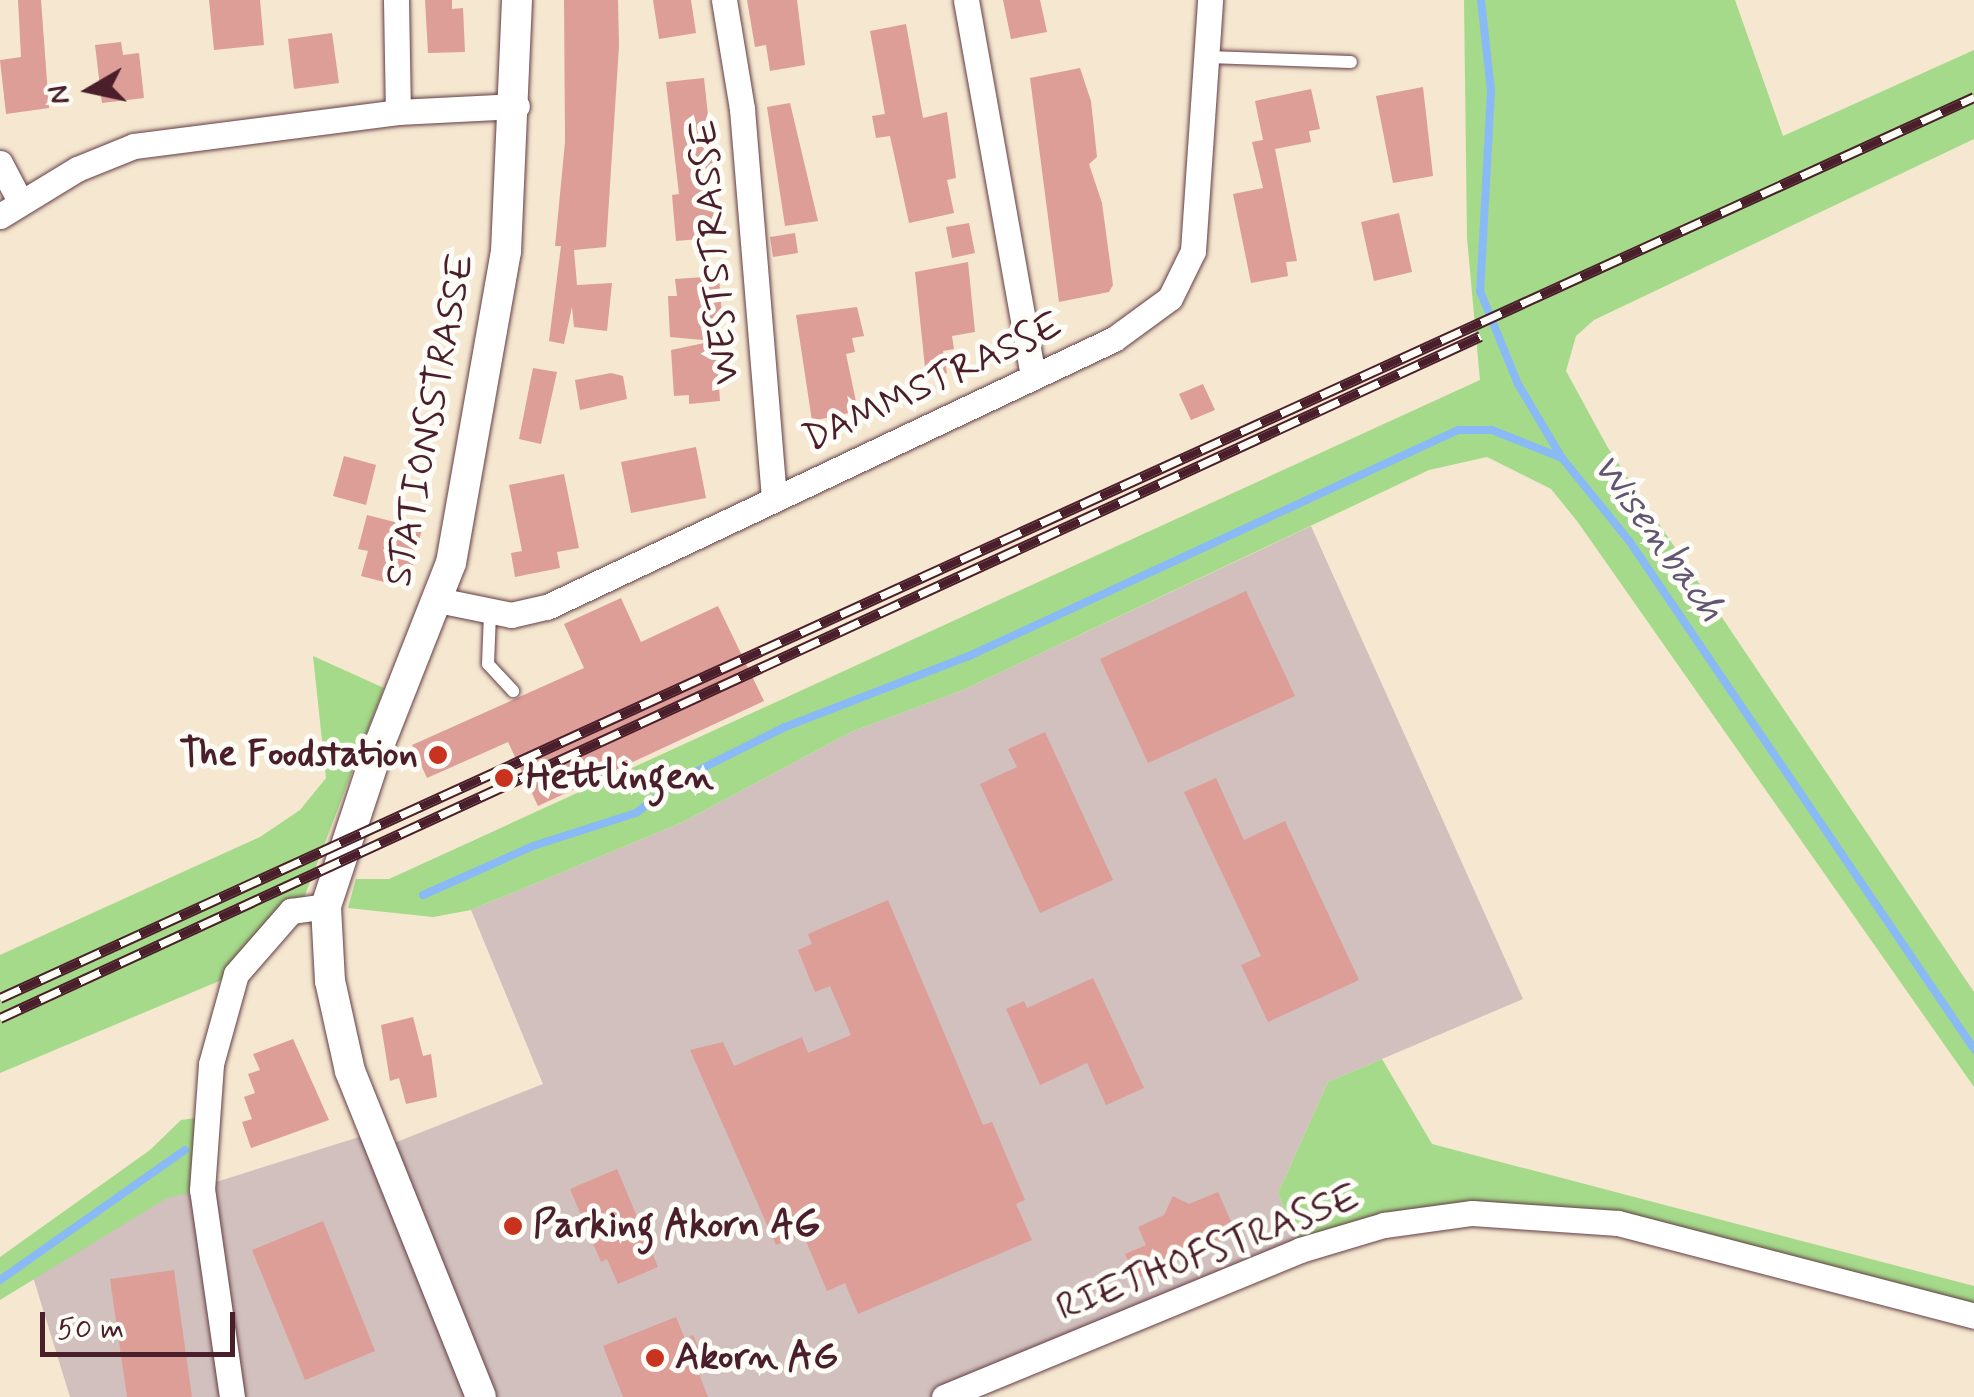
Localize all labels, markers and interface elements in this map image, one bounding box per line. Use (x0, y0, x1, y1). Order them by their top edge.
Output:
north arrow (40, 40, 140, 140)
text: N (40, 83, 80, 107)
street label: WESTSTRASSE (682, 118, 750, 386)
street label: STATIONSSTRASSE (376, 250, 486, 590)
street label: DAMMSTRASSE (796, 303, 1070, 463)
water label: Wisenbach (1581, 445, 1735, 631)
place label: The Foodstation (177, 732, 418, 778)
marker: The Foodstation (427, 744, 449, 766)
place label: Hettlingen (526, 755, 714, 801)
marker: Hettlingen (491, 765, 517, 791)
street label: RIETHOFSTRASSE (1050, 1174, 1366, 1332)
place label: Parking Akorn AG (533, 1203, 828, 1249)
marker: Parking Akorn AG (502, 1215, 524, 1237)
scale bar (45, 1292, 240, 1354)
text: 50 m (57, 1310, 124, 1349)
place label: Akorn AG (675, 1335, 838, 1381)
marker: Akorn AG (644, 1347, 666, 1369)

